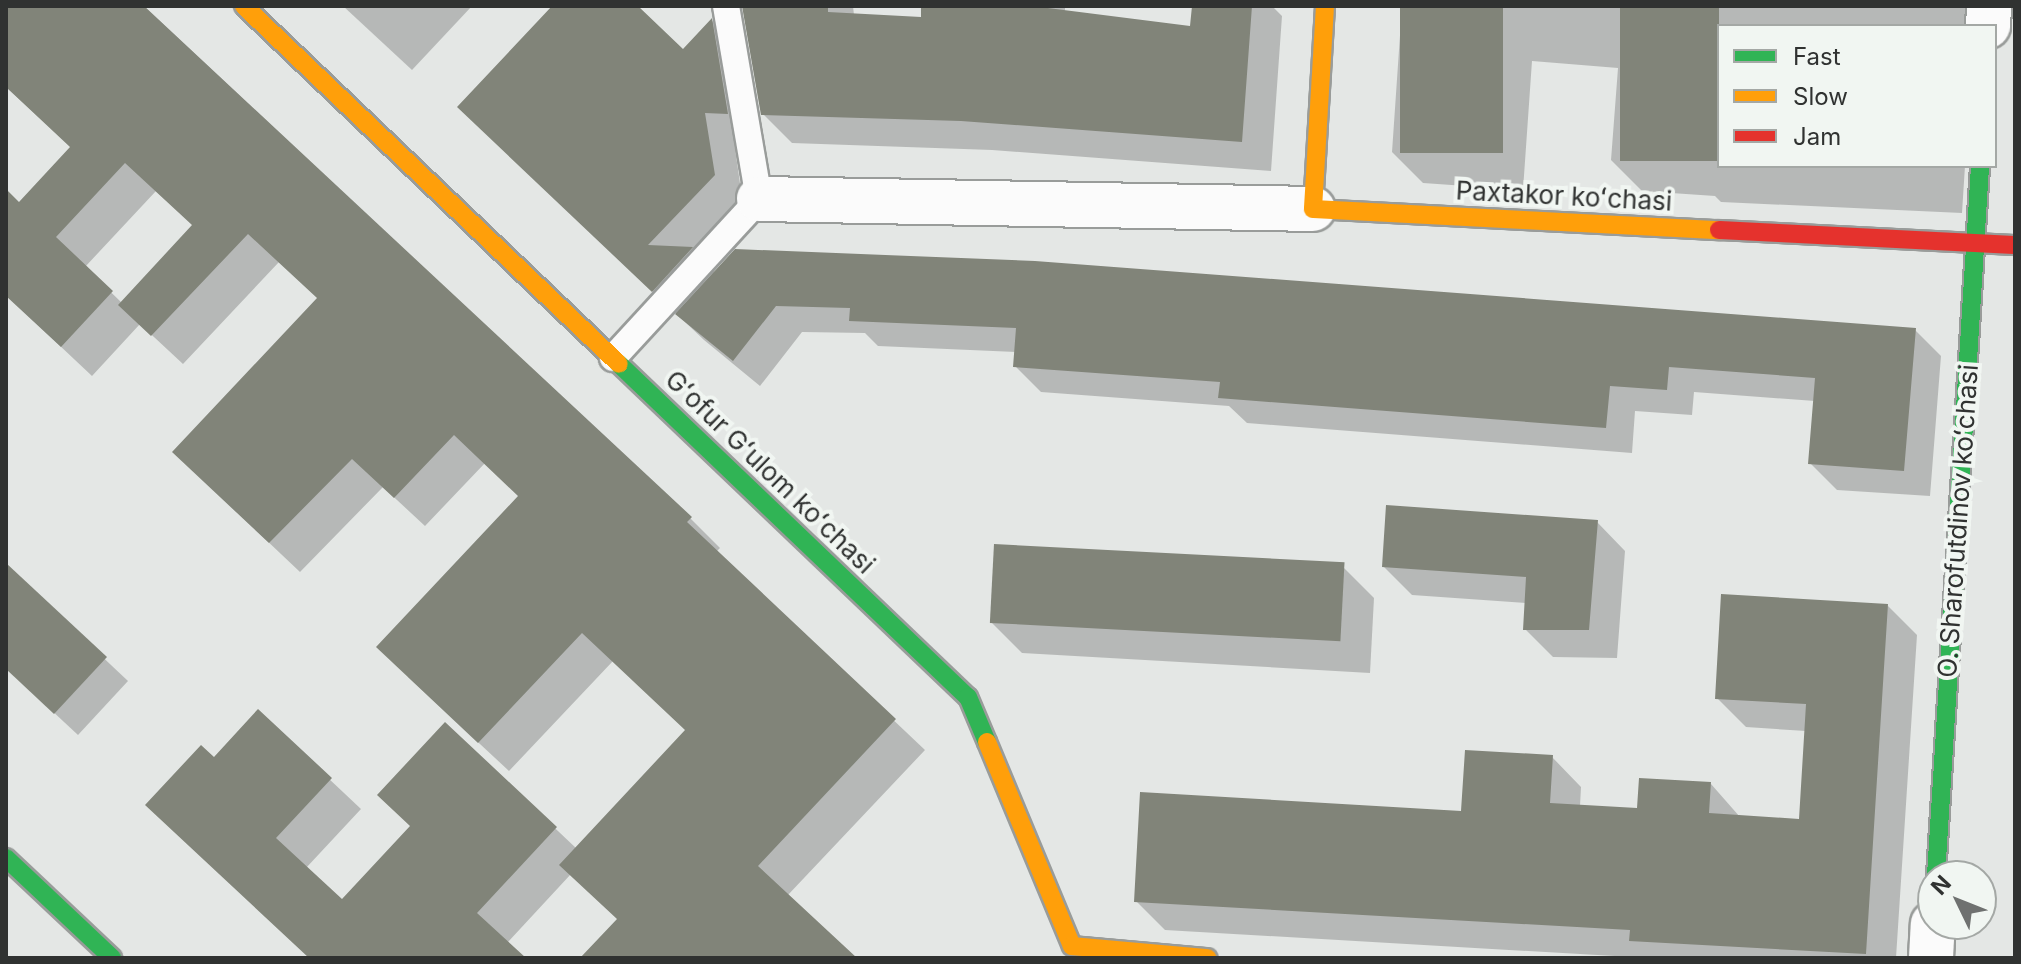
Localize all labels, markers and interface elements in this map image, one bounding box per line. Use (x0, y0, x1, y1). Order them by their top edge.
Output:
legend (1717, 24, 1997, 168)
text: Fast (1793, 42, 1841, 71)
text: Slow (1793, 82, 1848, 111)
text: Jam (1793, 122, 1841, 151)
street label: Paxtakor koʻchasi (1455, 175, 1673, 217)
street label: O. Sharofutdinov koʻchasi (1931, 363, 1985, 679)
street label: Gʻofur Gʻulom koʻchasi (659, 364, 881, 580)
north arrow (1917, 860, 1997, 940)
text: N (1926, 870, 1956, 900)

